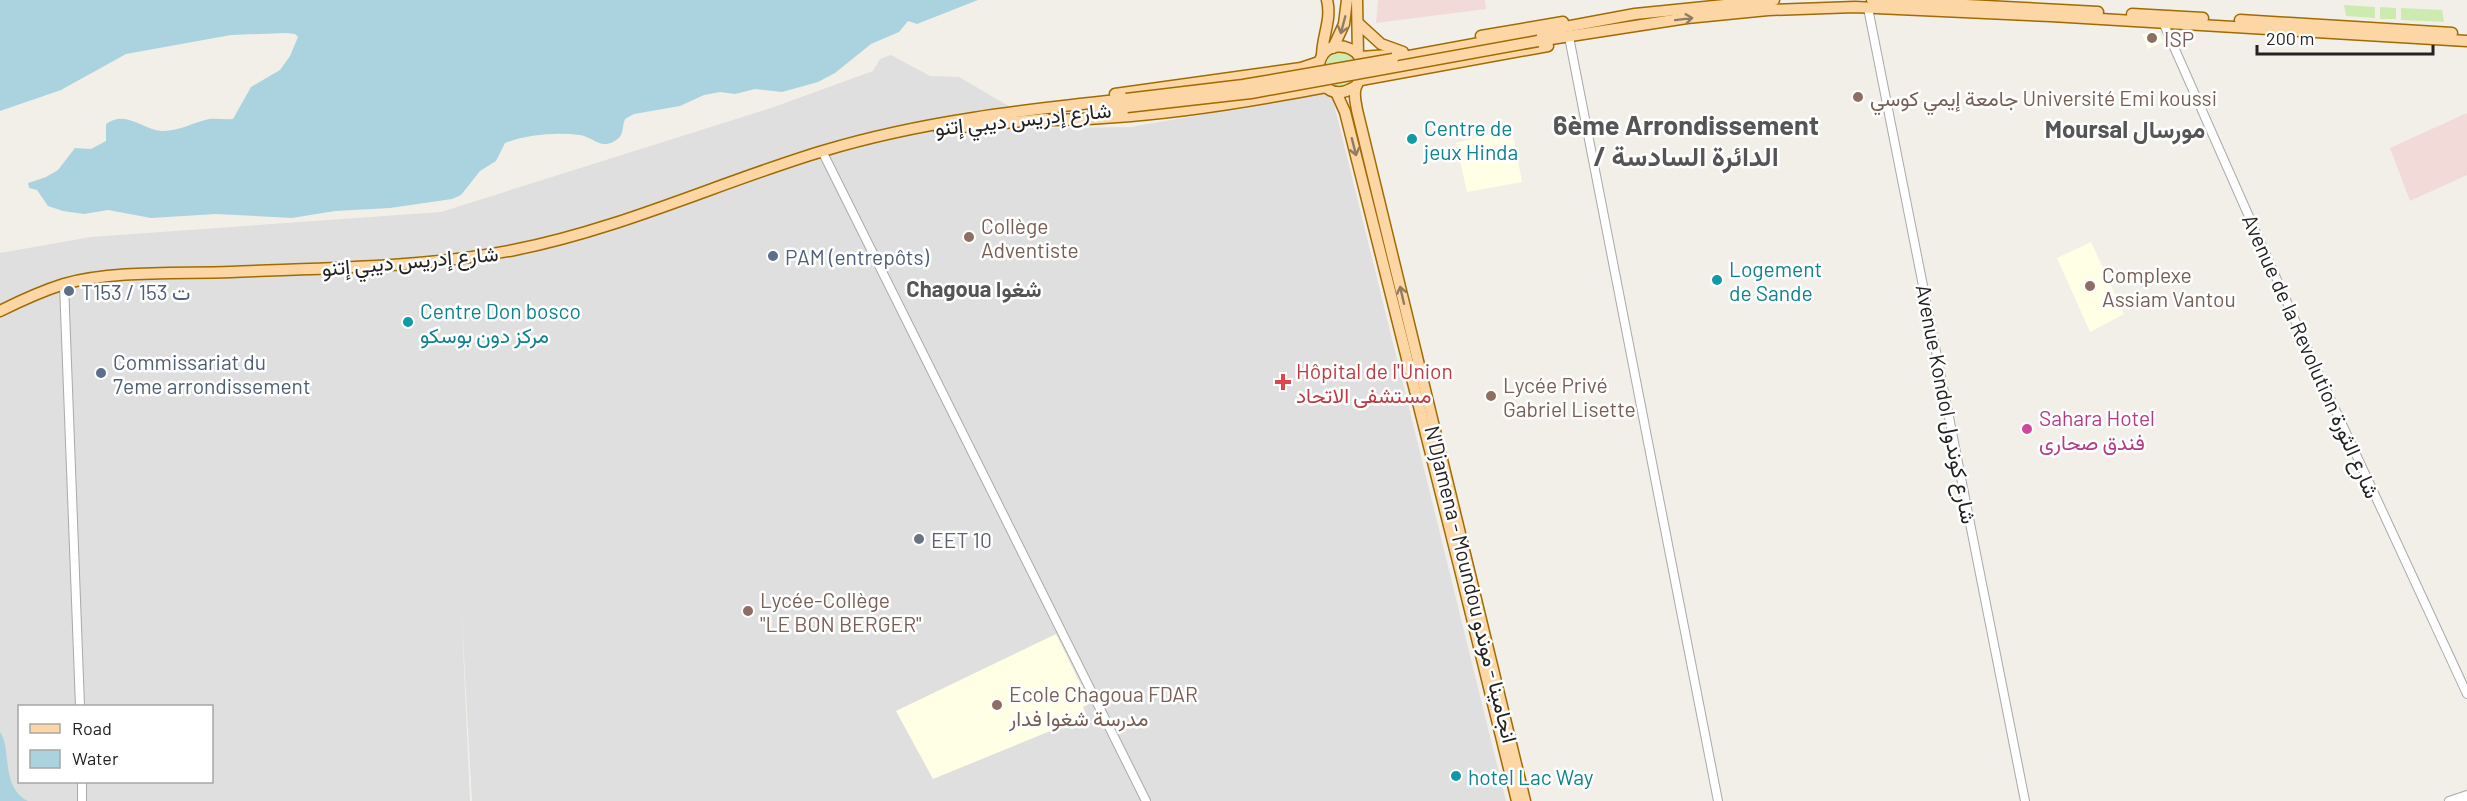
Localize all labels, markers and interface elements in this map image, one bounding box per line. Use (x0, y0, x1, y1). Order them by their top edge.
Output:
one-way arrow (1674, 13, 1694, 24)
one-way arrow (1337, 15, 1348, 34)
scale bar (2257, 18, 2432, 56)
place label: ISP (2164, 26, 2194, 51)
text: 200 m (2266, 27, 2314, 49)
marker: ISP (2145, 31, 2159, 45)
place label: جامعة إيمي كوسي Université Emi koussi (1870, 85, 2217, 116)
marker: جامعة إيمي كوسي Université Emi koussi (1851, 90, 1865, 104)
street label: شارع إدريس ديبي إتنو (934, 96, 1113, 146)
district label: 6ème Arrondissement / الدائرة السادسة (1553, 108, 1819, 174)
district label: Moursal مورسال (2045, 114, 2205, 145)
place label: Centre de jeux Hinda (1423, 115, 1518, 164)
marker: Centre de jeux Hinda (1405, 132, 1419, 146)
one-way arrow (1349, 137, 1360, 156)
street label: Avenue de la Revolution شارع الثورة (2235, 210, 2386, 503)
place label: Collège Adventiste (981, 213, 1079, 262)
marker: Collège Adventiste (962, 230, 976, 244)
street label: شارع إدريس ديبي إتنو (321, 240, 500, 286)
place label: PAM (entrepôts) (785, 244, 930, 269)
marker: PAM (entrepôts) (766, 249, 780, 263)
place label: Logement de Sande (1729, 256, 1822, 305)
place label: Complexe Assiam Vantou (2102, 262, 2236, 311)
marker: Logement de Sande (1710, 273, 1724, 287)
district label: Chagoua شغوا (906, 275, 1042, 303)
place label: T153 / ت 153 (81, 279, 190, 304)
marker: Complexe Assiam Vantou (2083, 279, 2097, 293)
street label: Avenue Kondol شارع كوندول (1909, 282, 1982, 526)
marker: T153 / ت 153 (62, 284, 76, 298)
one-way arrow (1396, 286, 1407, 306)
place label: Centre Don bosco مركز دون بوسكو (420, 298, 581, 349)
marker: Centre Don bosco مركز دون بوسكو (401, 315, 415, 329)
place label: Commissariat du 7eme arrondissement (113, 349, 311, 398)
place label: Hôpital de l'Union مستشفى الاتحاد (1296, 358, 1453, 408)
marker: Commissariat du 7eme arrondissement (94, 366, 108, 380)
place label: Lycée Privé Gabriel Lisette (1503, 372, 1636, 421)
marker: Hôpital de l'Union مستشفى الاتحاد (1274, 373, 1292, 391)
marker: Lycée Privé Gabriel Lisette (1484, 389, 1498, 403)
place label: Sahara Hotel فندق صحارى (2039, 405, 2155, 456)
marker: Sahara Hotel فندق صحارى (2020, 422, 2034, 436)
street label: N'Djamena - Moundou انجامينا - موندو (1418, 423, 1524, 746)
place label: EET 10 (931, 527, 992, 552)
marker: EET 10 (912, 532, 926, 546)
place label: Lycée-Collège "LE BON BERGER" (760, 587, 922, 636)
marker: Lycée-Collège "LE BON BERGER" (741, 604, 755, 618)
place label: Ecole Chagoua FDAR مدرسة شغوا فدار (1008, 681, 1198, 732)
marker: Ecole Chagoua FDAR مدرسة شغوا فدار (990, 698, 1004, 712)
legend (18, 705, 213, 783)
text: Road (72, 717, 112, 739)
text: Water (72, 747, 119, 769)
place label: hotel Lac Way (1468, 764, 1594, 789)
marker: hotel Lac Way (1449, 769, 1463, 783)

